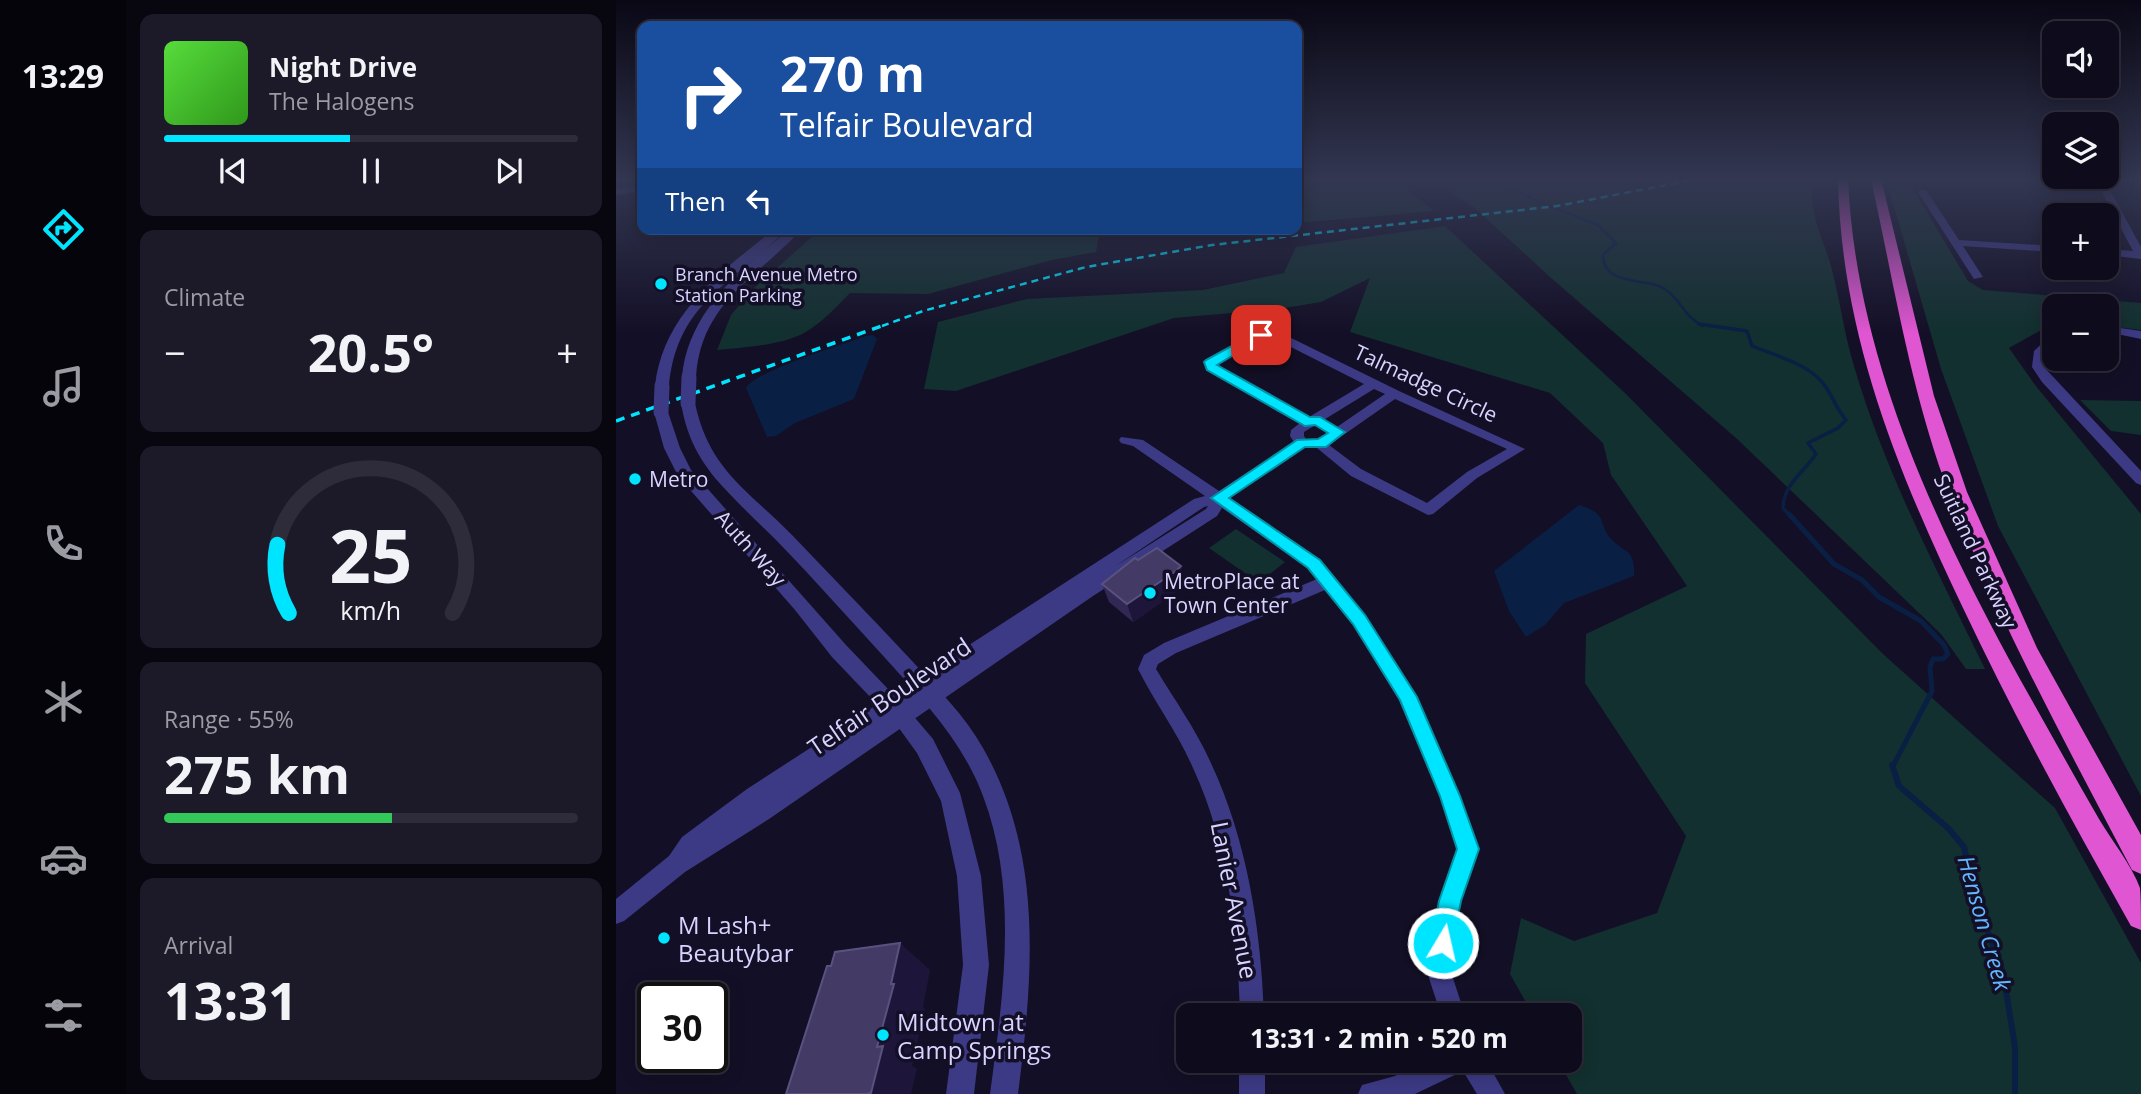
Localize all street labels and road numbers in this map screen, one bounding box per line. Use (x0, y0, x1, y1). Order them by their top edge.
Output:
street label: Talmadge Circle (1350, 337, 1502, 429)
street label: Suitland Parkway (1928, 469, 2024, 633)
street label: Auth Way (709, 504, 793, 592)
street label: Telfair Boulevard (801, 629, 977, 763)
street label: Lanier Avenue (1204, 818, 1266, 982)

